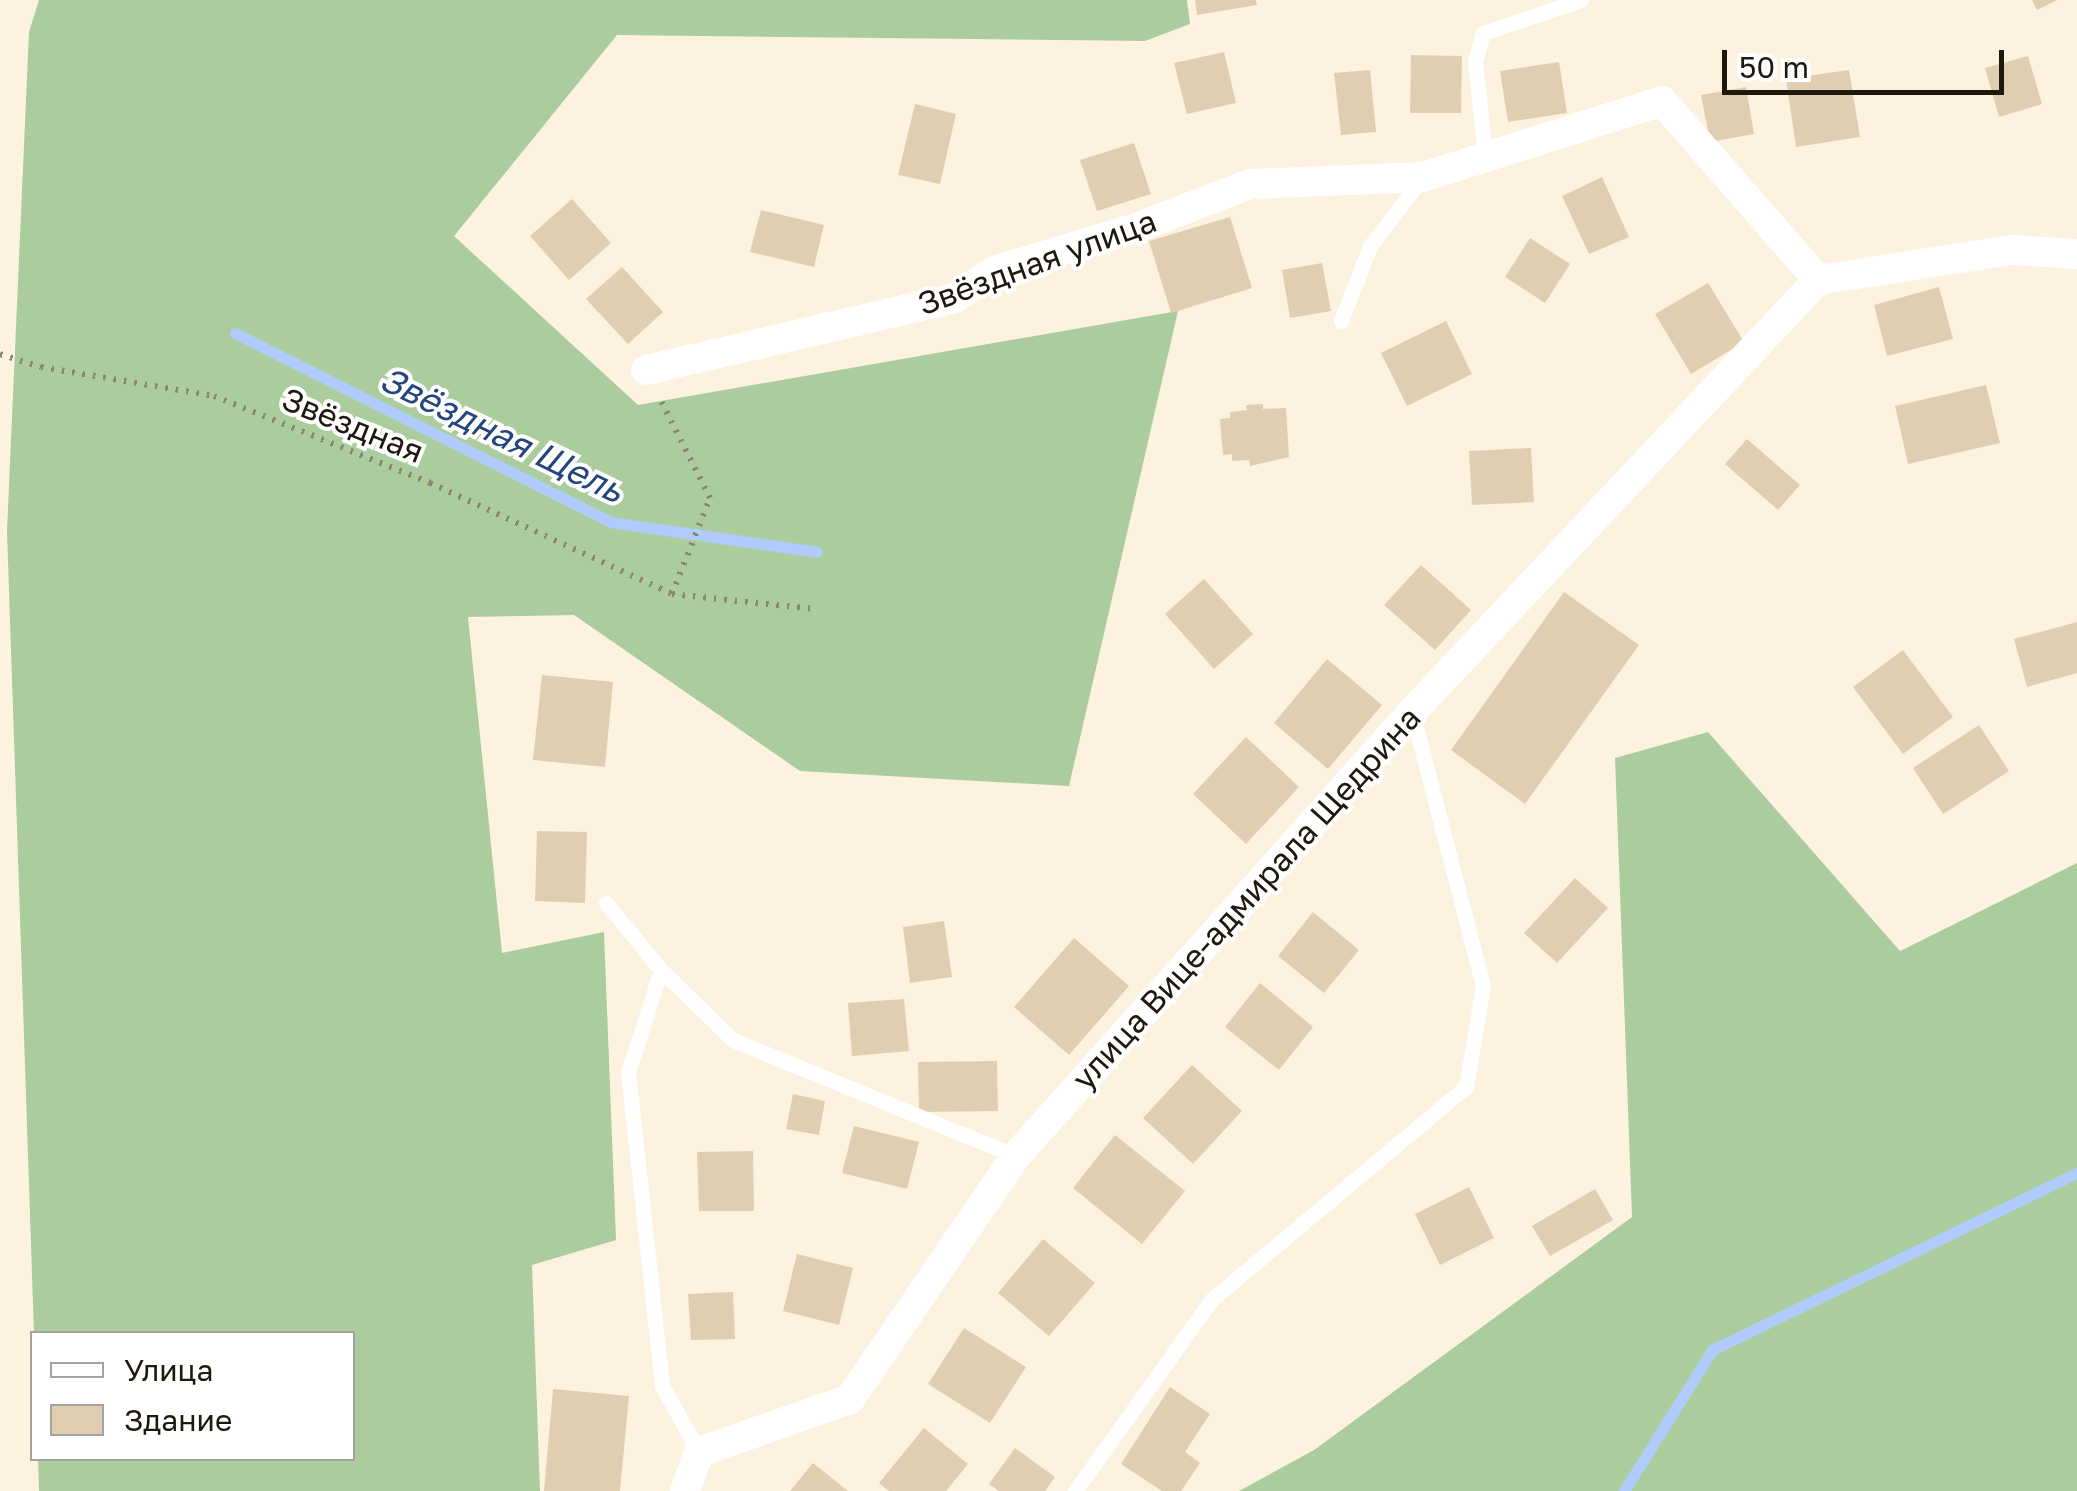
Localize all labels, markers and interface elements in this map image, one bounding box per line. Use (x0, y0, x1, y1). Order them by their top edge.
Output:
scale bar (1727, 30, 2010, 92)
text: 50 m (1739, 49, 1809, 85)
street label: Звёздная улица (913, 201, 1161, 323)
water label: Звёздная Щель (374, 357, 630, 511)
street label: Звёздная (277, 379, 429, 471)
street label: улица Вице-адмирала Щедрина (1064, 699, 1428, 1097)
legend (30, 1331, 355, 1461)
text: Улица (124, 1352, 213, 1388)
text: Здание (124, 1402, 232, 1438)

